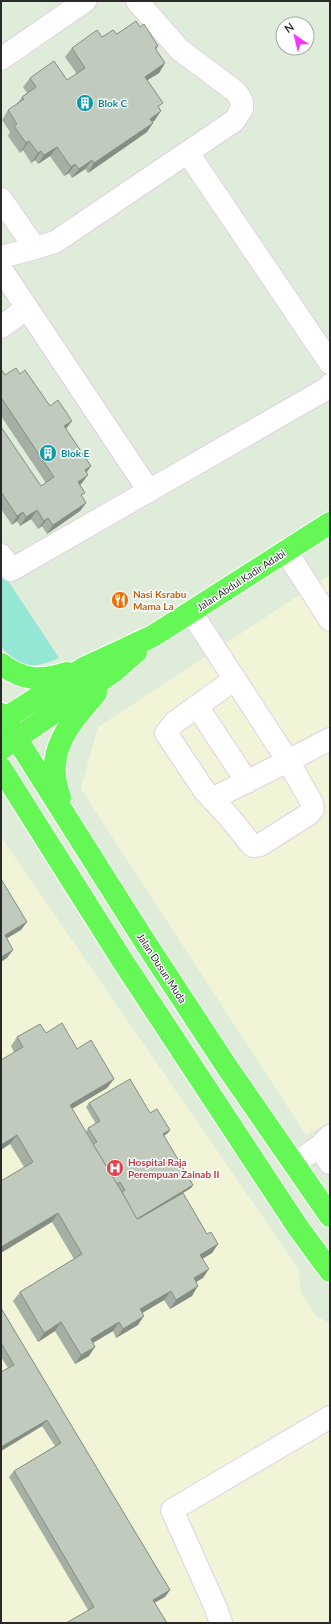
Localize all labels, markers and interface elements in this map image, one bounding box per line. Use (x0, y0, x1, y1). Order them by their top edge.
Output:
north arrow (275, 16, 315, 56)
text: N (282, 20, 296, 35)
building icon: Blok C (75, 93, 95, 113)
place label: Blok C (98, 97, 128, 109)
building icon: Blok E (38, 443, 58, 463)
place label: Blok E (61, 447, 90, 459)
street label: Jalan Abdul Kadir Adabi (195, 547, 287, 613)
place label: Nasi Ksrabu Mama La (133, 588, 187, 612)
restaurant icon: Nasi Ksrabu Mama La (110, 590, 130, 610)
street label: Jalan Dusun Muda (135, 931, 189, 1005)
place label: Hospital Raja Perempuan Zainab II (128, 1156, 219, 1180)
hospital icon: Hospital Raja Perempuan Zainab II (105, 1158, 125, 1178)

